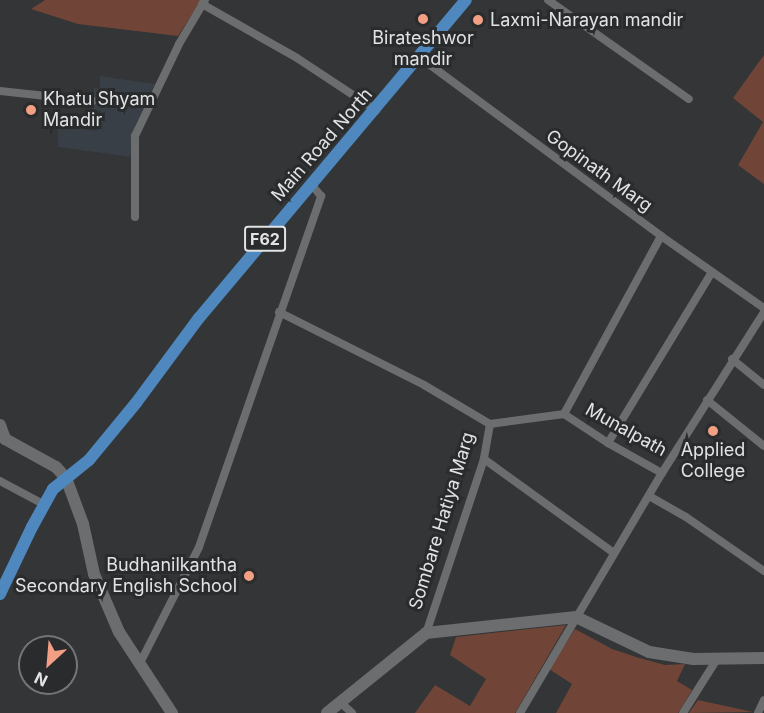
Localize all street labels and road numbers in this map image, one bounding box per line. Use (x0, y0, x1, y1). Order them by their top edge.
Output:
street label: Main Road North (267, 84, 377, 206)
street label: Gopinath Marg (542, 125, 656, 217)
road number: F62 (244, 226, 286, 252)
street label: Munalpath (581, 399, 671, 461)
street label: Sombare Hatiya Marg (405, 430, 479, 612)

